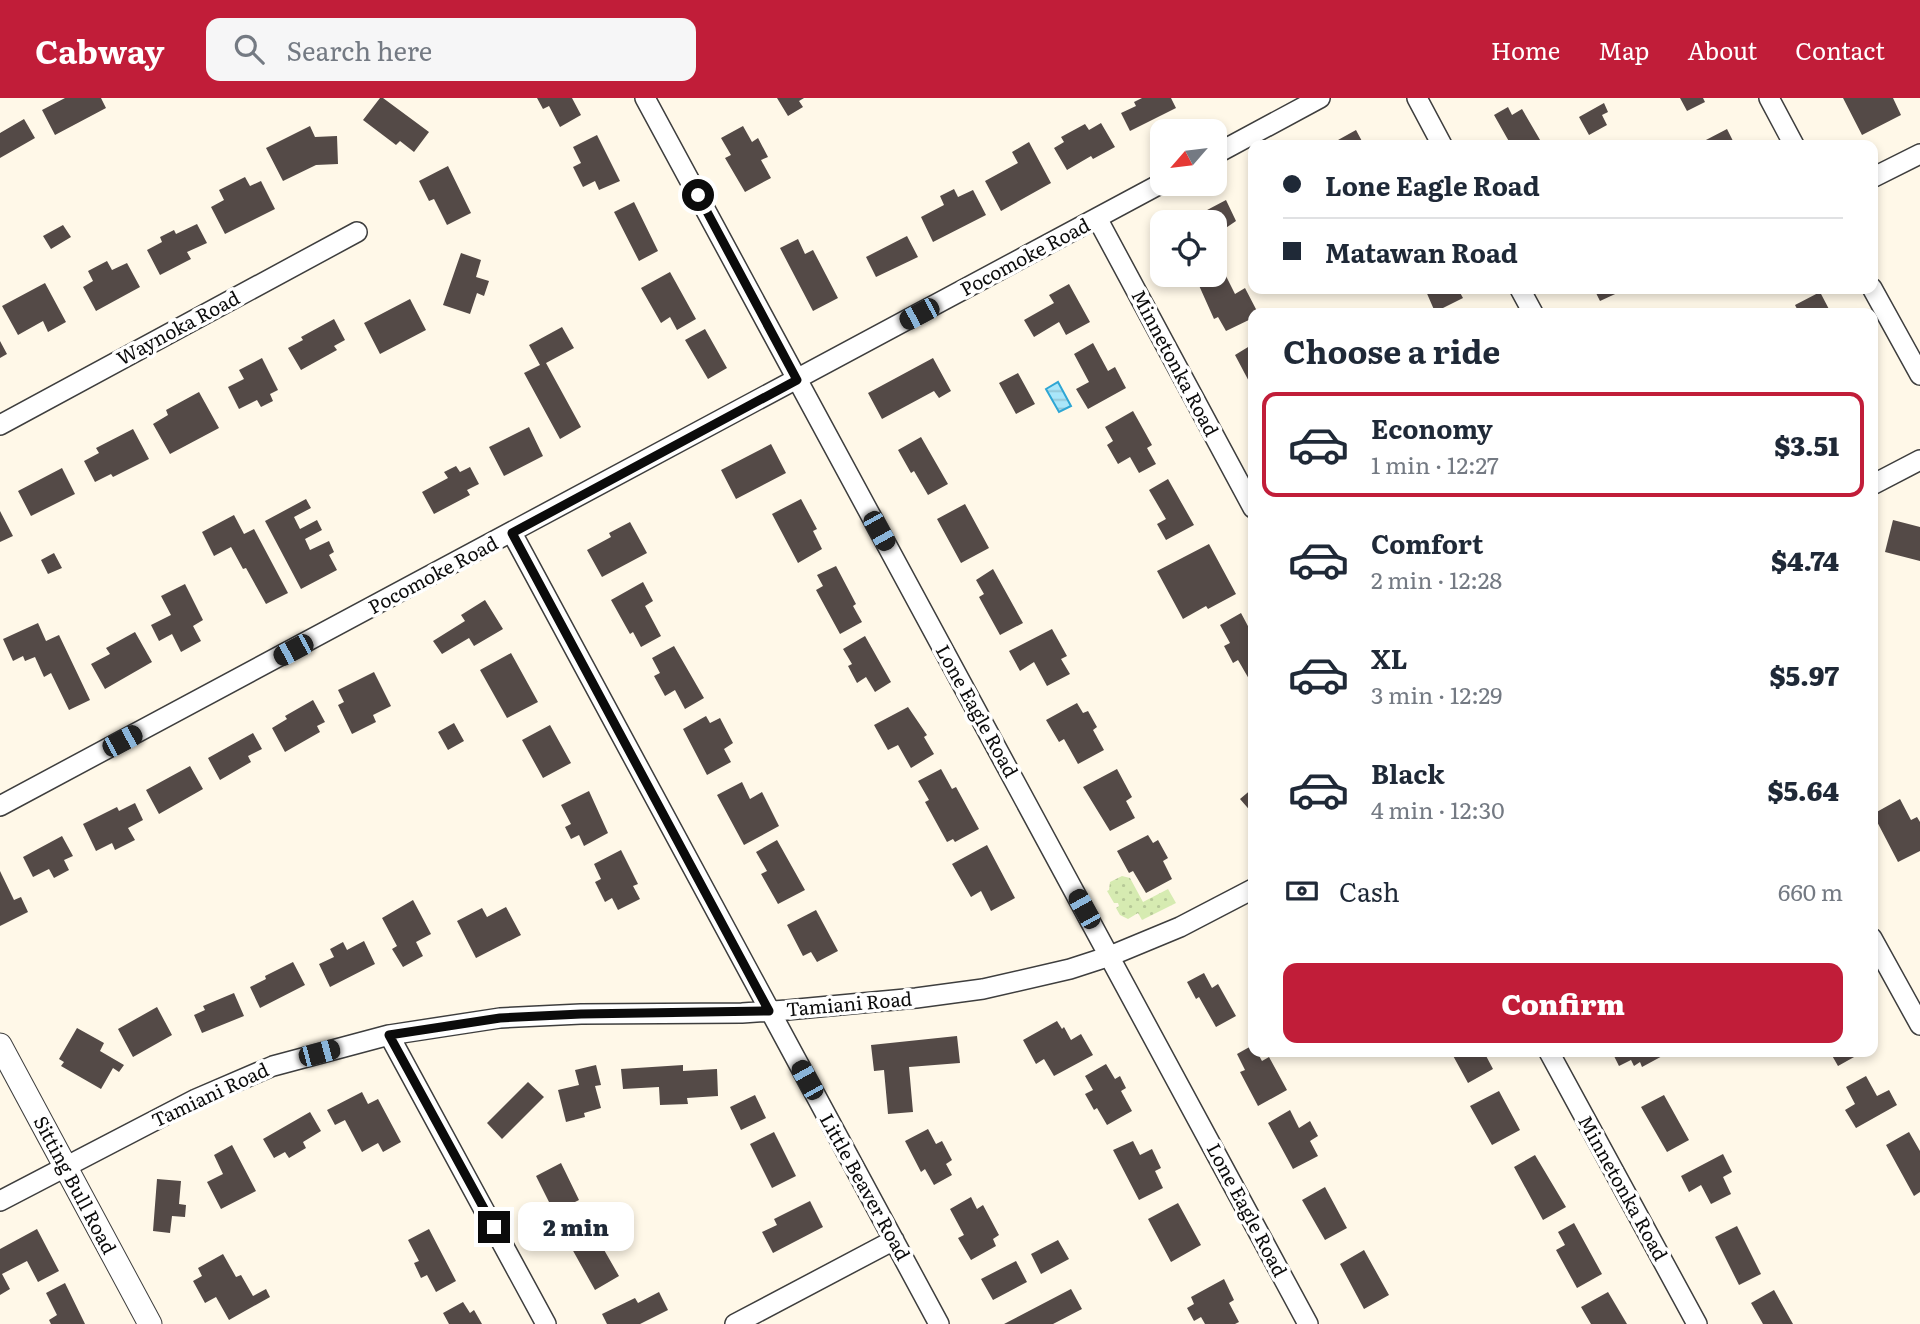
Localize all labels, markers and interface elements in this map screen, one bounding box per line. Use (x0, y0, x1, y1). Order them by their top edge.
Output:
search box (206, 18, 696, 81)
text: Cabway (35, 25, 164, 74)
icon: search (230, 30, 268, 68)
text: Search here (286, 30, 432, 69)
text: Home (1491, 32, 1560, 67)
text: Map (1598, 32, 1649, 67)
text: About (1687, 32, 1757, 67)
text: Contact (1795, 32, 1885, 67)
north arrow (1150, 119, 1227, 196)
map controls (1150, 119, 1227, 287)
text: Lone Eagle Road (1325, 165, 1540, 204)
route start (682, 179, 714, 211)
street label: Pocomoke Road (955, 210, 1095, 302)
button: locate (1150, 210, 1227, 287)
text: Matawan Road (1325, 232, 1518, 271)
street label: Waynoka Road (111, 283, 244, 371)
street label: Minnetonka Road (1125, 284, 1227, 441)
car (896, 295, 943, 333)
text: Choose a ride (1283, 326, 1500, 374)
text: Economy (1371, 408, 1493, 447)
icon: car (1287, 413, 1350, 476)
text: $3.51 (1774, 425, 1839, 464)
text: 1 min · 12:27 (1371, 447, 1499, 481)
car (860, 508, 899, 554)
text: Comfort (1371, 523, 1483, 562)
street label: Pocomoke Road (363, 528, 503, 620)
icon: car (1287, 528, 1350, 591)
text: $4.74 (1771, 540, 1839, 579)
text: 2 min · 12:28 (1371, 562, 1502, 596)
car (270, 631, 317, 669)
text: XL (1371, 638, 1408, 677)
street label: Lone Eagle Road (930, 639, 1026, 782)
icon: car (1287, 643, 1350, 706)
text: $5.97 (1770, 655, 1839, 694)
text: 3 min · 12:29 (1371, 677, 1502, 711)
car (99, 722, 146, 760)
text: Black (1371, 753, 1445, 792)
icon: car (1287, 758, 1350, 821)
text: $5.64 (1767, 770, 1839, 809)
text: 4 min · 12:30 (1371, 792, 1505, 826)
text: Cash (1339, 871, 1400, 910)
icon: cash (1283, 872, 1321, 910)
text: 660 m (1778, 874, 1843, 908)
car (1065, 886, 1104, 932)
button: Confirm (1283, 963, 1843, 1043)
street label: Tamiani Road (785, 984, 913, 1022)
car (296, 1037, 343, 1069)
street label: Tamiani Road (146, 1055, 273, 1133)
car (788, 1057, 827, 1103)
street label: Little Beaver Road (814, 1108, 918, 1265)
street label: Sitting Bull Road (28, 1110, 124, 1259)
street label: Minnetonka Road (1572, 1110, 1676, 1266)
street label: Lone Eagle Road (1201, 1138, 1295, 1282)
callout: 2 min (518, 1202, 634, 1252)
text: 2 min (543, 1209, 609, 1243)
route end (478, 1211, 510, 1243)

